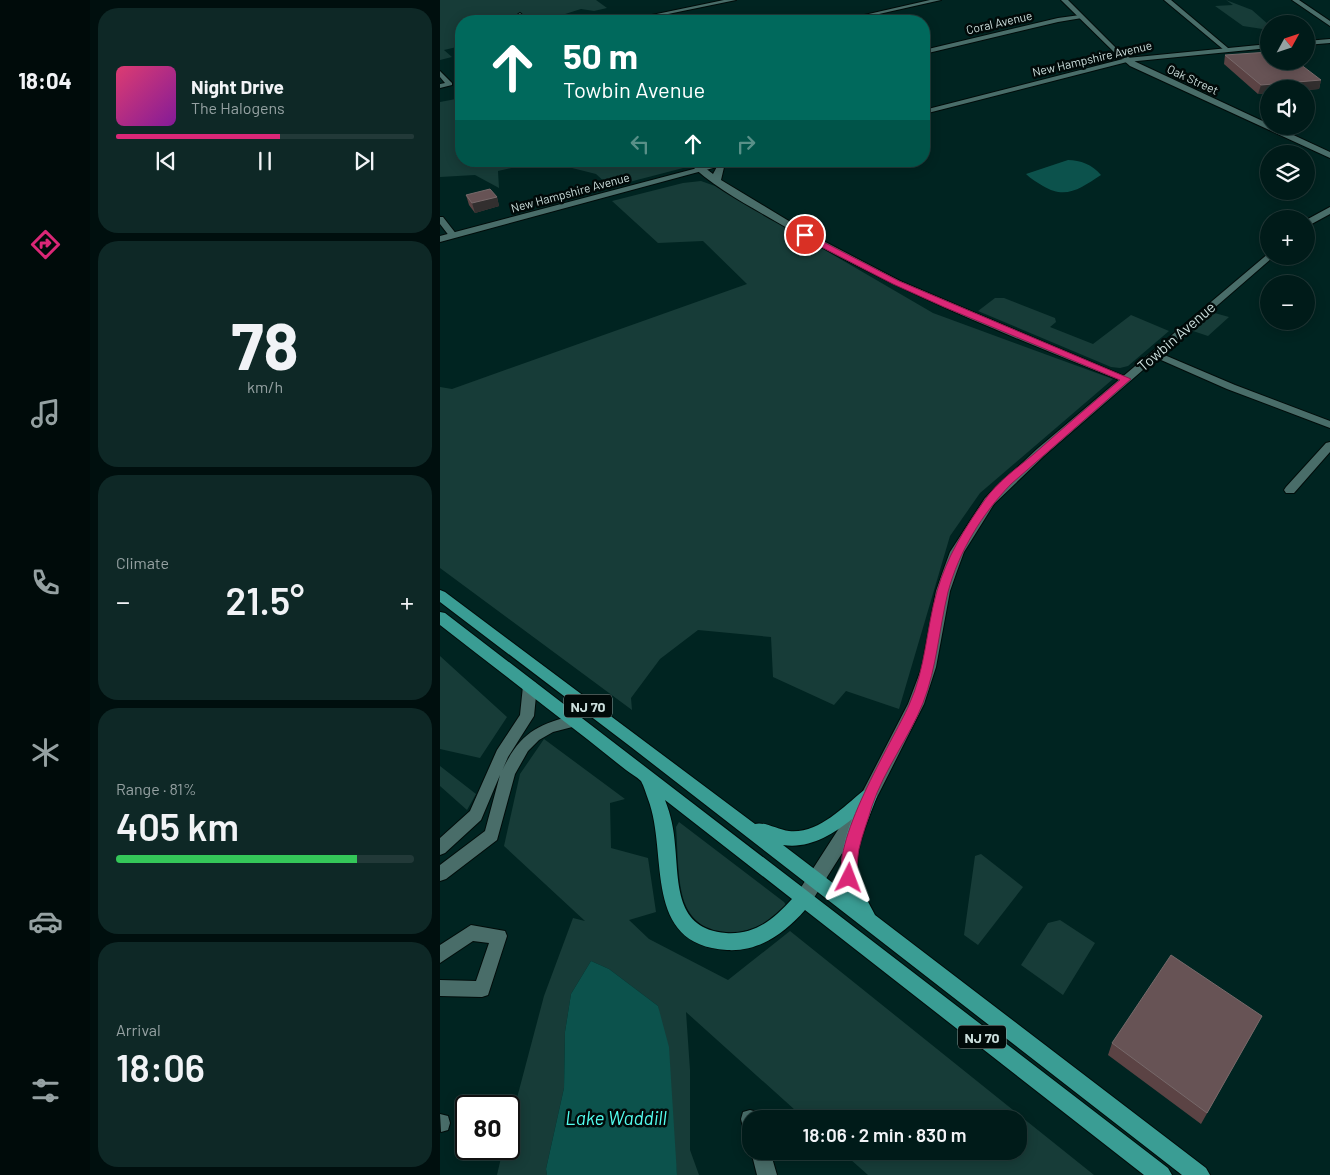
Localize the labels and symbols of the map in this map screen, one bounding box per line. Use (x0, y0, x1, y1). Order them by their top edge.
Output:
street label: Coral Avenue (964, 8, 1034, 36)
north arrow (1260, 15, 1315, 70)
street label: New Hampshire Avenue (1031, 37, 1153, 79)
street label: Oak Street (1165, 61, 1221, 97)
street label: New Hampshire Avenue (509, 169, 631, 215)
pin (784, 214, 826, 256)
street label: Towbin Avenue (1134, 297, 1218, 375)
road number: NJ 70 (564, 694, 612, 718)
position arrow (822, 851, 874, 903)
road number: NJ 70 (958, 1026, 1006, 1048)
speed limit sign: 80 (455, 1095, 520, 1160)
water label: Lake Waddill (565, 1106, 668, 1129)

